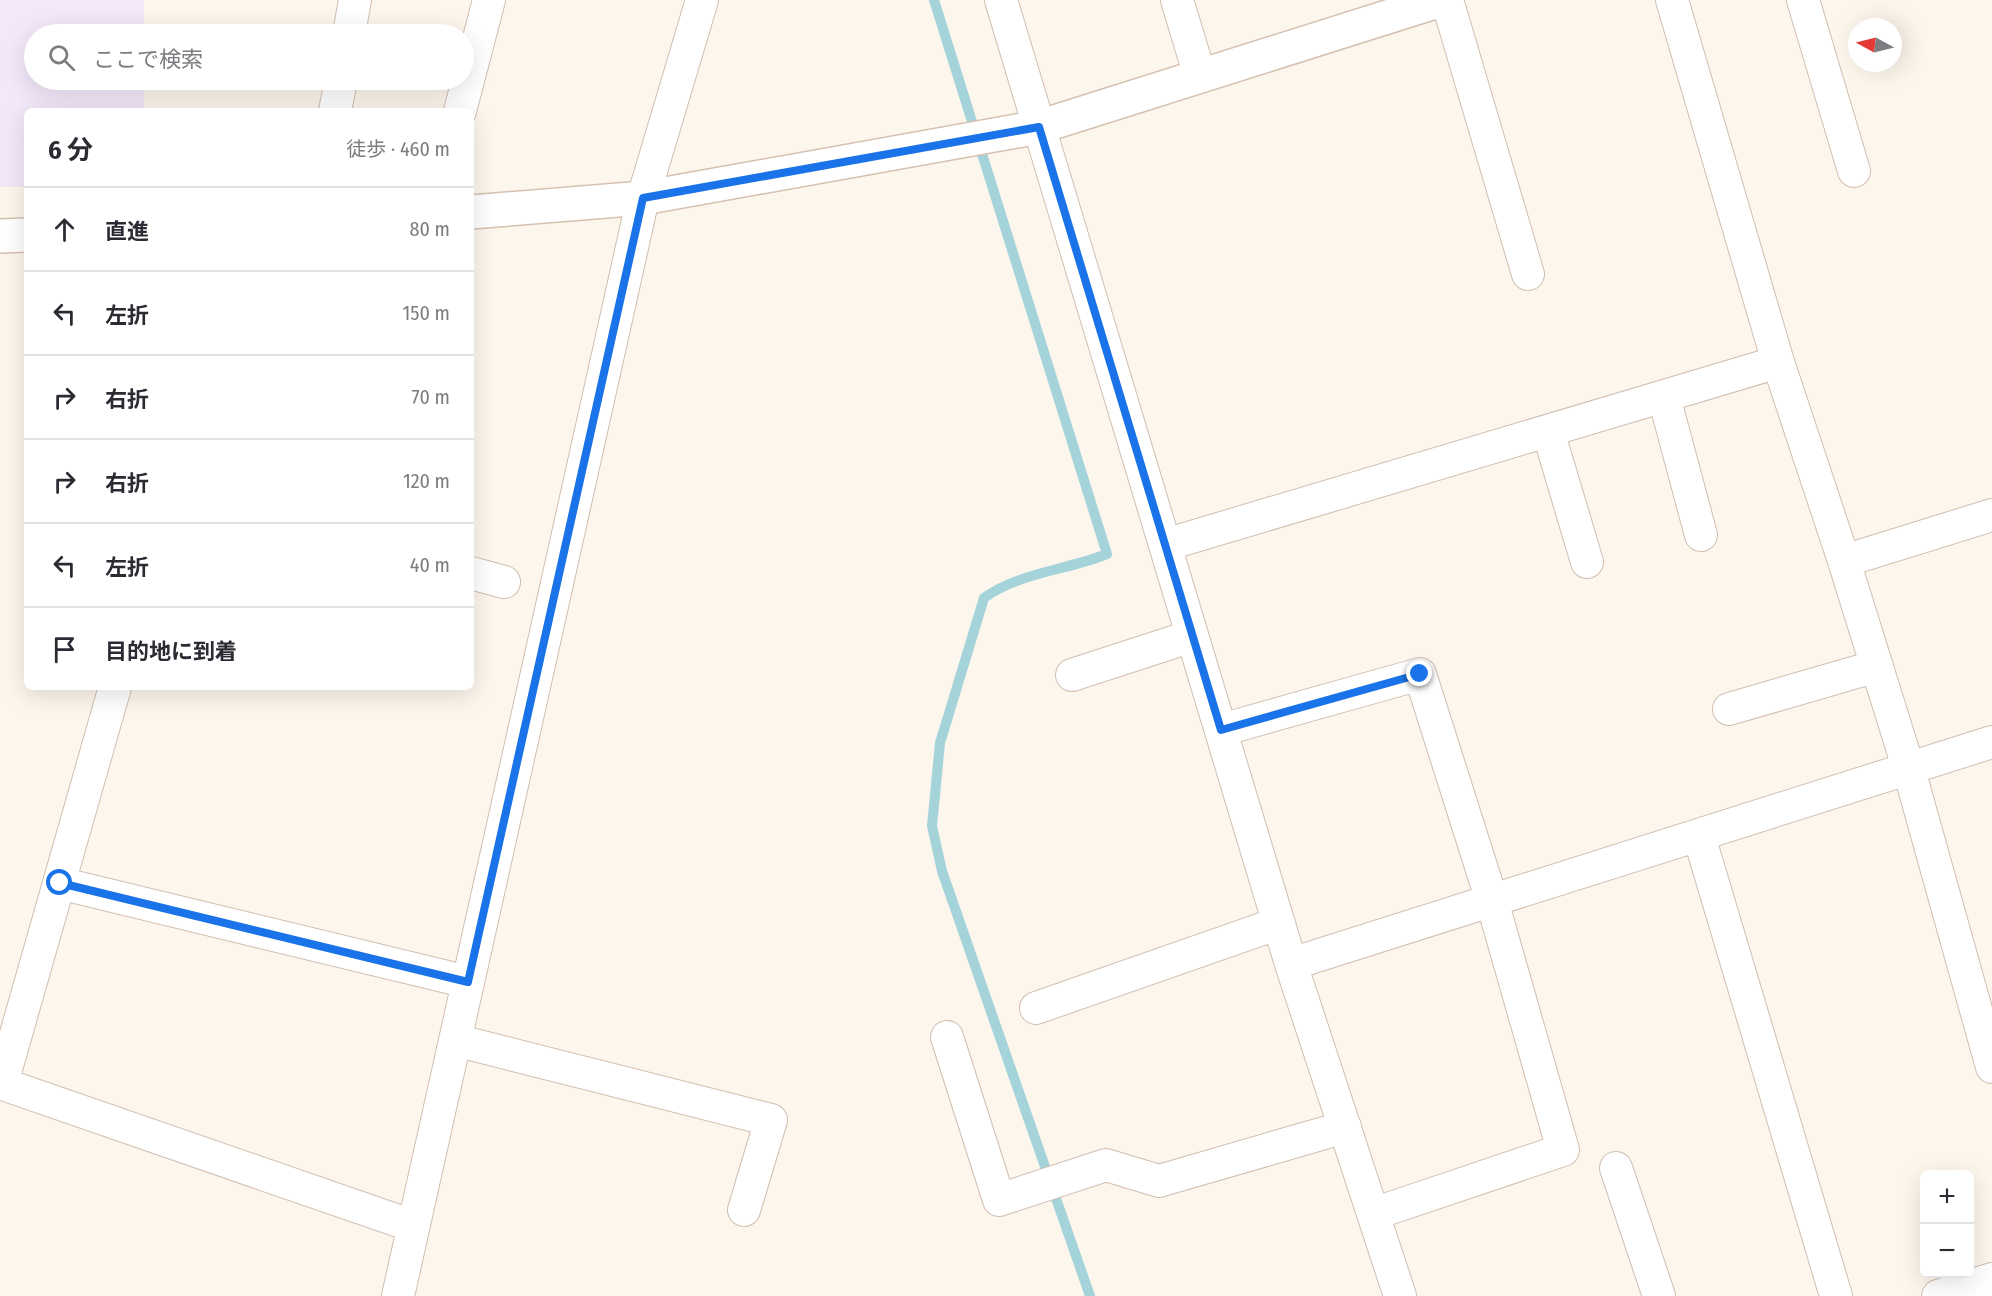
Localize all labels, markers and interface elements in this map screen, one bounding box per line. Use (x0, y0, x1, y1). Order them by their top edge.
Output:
north arrow (1848, 18, 1902, 72)
search box (24, 24, 474, 90)
icon: search (45, 41, 78, 74)
text: ここで検索 (93, 46, 203, 73)
text: 6 分 (48, 135, 93, 166)
text: 徒歩 · 460 m (346, 137, 450, 161)
icon: ahead (48, 213, 81, 246)
text: 80 m (410, 217, 450, 241)
text: 直進 (105, 218, 149, 245)
icon: left (48, 297, 81, 330)
text: 150 m (403, 301, 450, 325)
text: 左折 (105, 302, 149, 329)
icon: right (48, 381, 81, 414)
text: 70 m (412, 385, 450, 409)
text: 右折 (105, 386, 149, 413)
icon: right (48, 465, 81, 498)
text: 120 m (403, 469, 450, 493)
text: 右折 (105, 470, 149, 497)
icon: left (48, 549, 81, 582)
text: 40 m (410, 553, 450, 577)
text: 左折 (105, 554, 149, 581)
icon: arrive (48, 633, 81, 666)
text: 目的地に到着 (105, 638, 237, 665)
route end (1406, 660, 1432, 686)
route start (46, 869, 72, 895)
map controls (1920, 1170, 1974, 1278)
button: + (1920, 1170, 1974, 1224)
button: − (1920, 1224, 1974, 1278)

